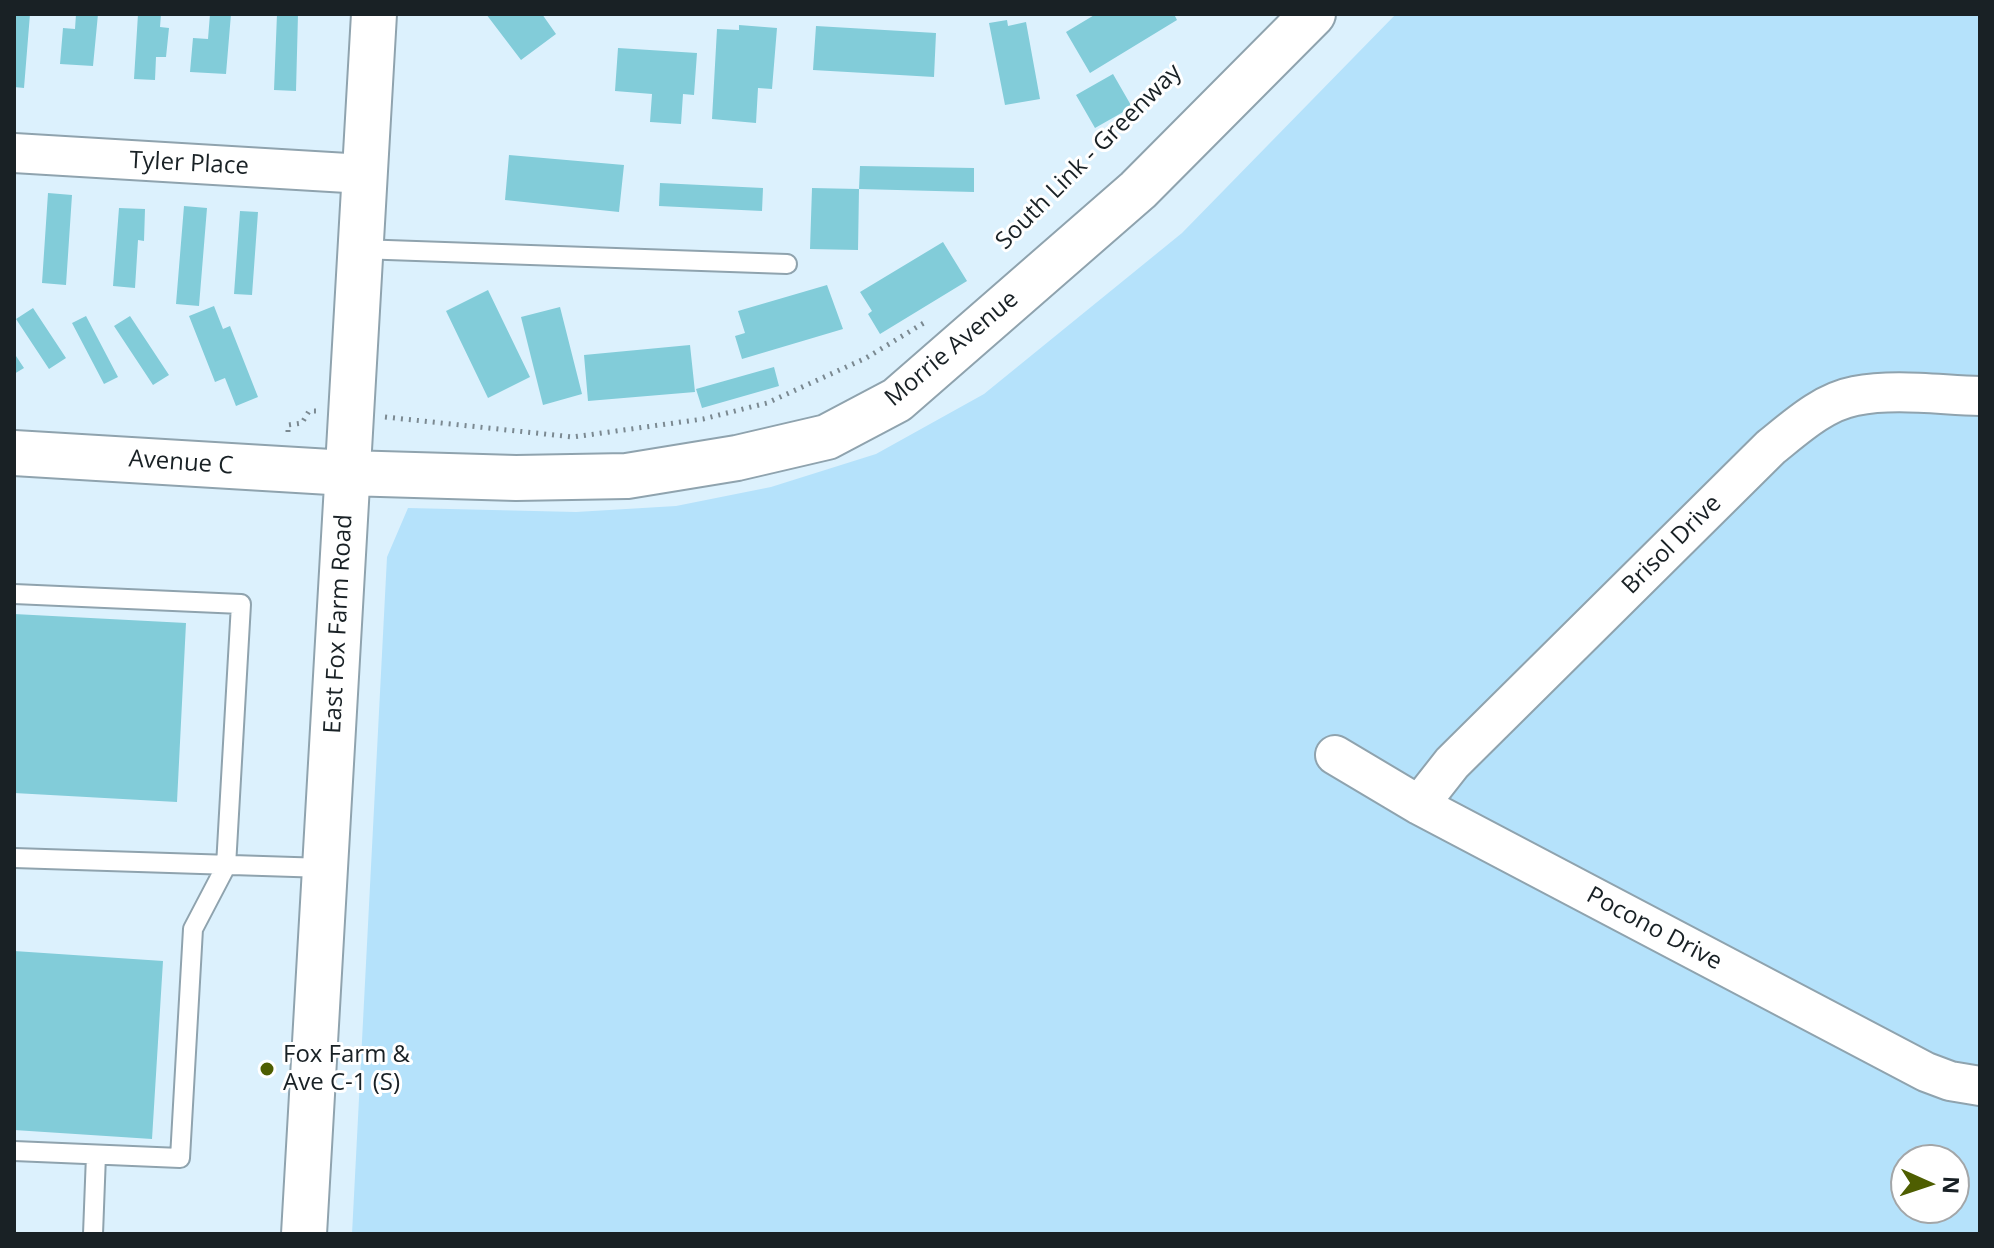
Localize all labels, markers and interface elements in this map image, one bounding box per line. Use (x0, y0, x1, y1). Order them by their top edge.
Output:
street label: South Link - Greenway (990, 58, 1188, 256)
street label: Tyler Place (129, 146, 249, 182)
street label: Morrie Avenue (880, 285, 1024, 413)
street label: Avenue C (128, 445, 234, 481)
street label: Brisol Drive (1616, 489, 1728, 601)
street label: East Fox Farm Road (319, 514, 359, 734)
street label: Pocono Drive (1581, 881, 1727, 977)
place label: Fox Farm & Ave C-1 (S) (283, 1041, 410, 1097)
marker: Fox Farm & Ave C-1 (S) (258, 1060, 276, 1078)
north arrow (1890, 1144, 1970, 1224)
text: N (1937, 1175, 1967, 1195)

